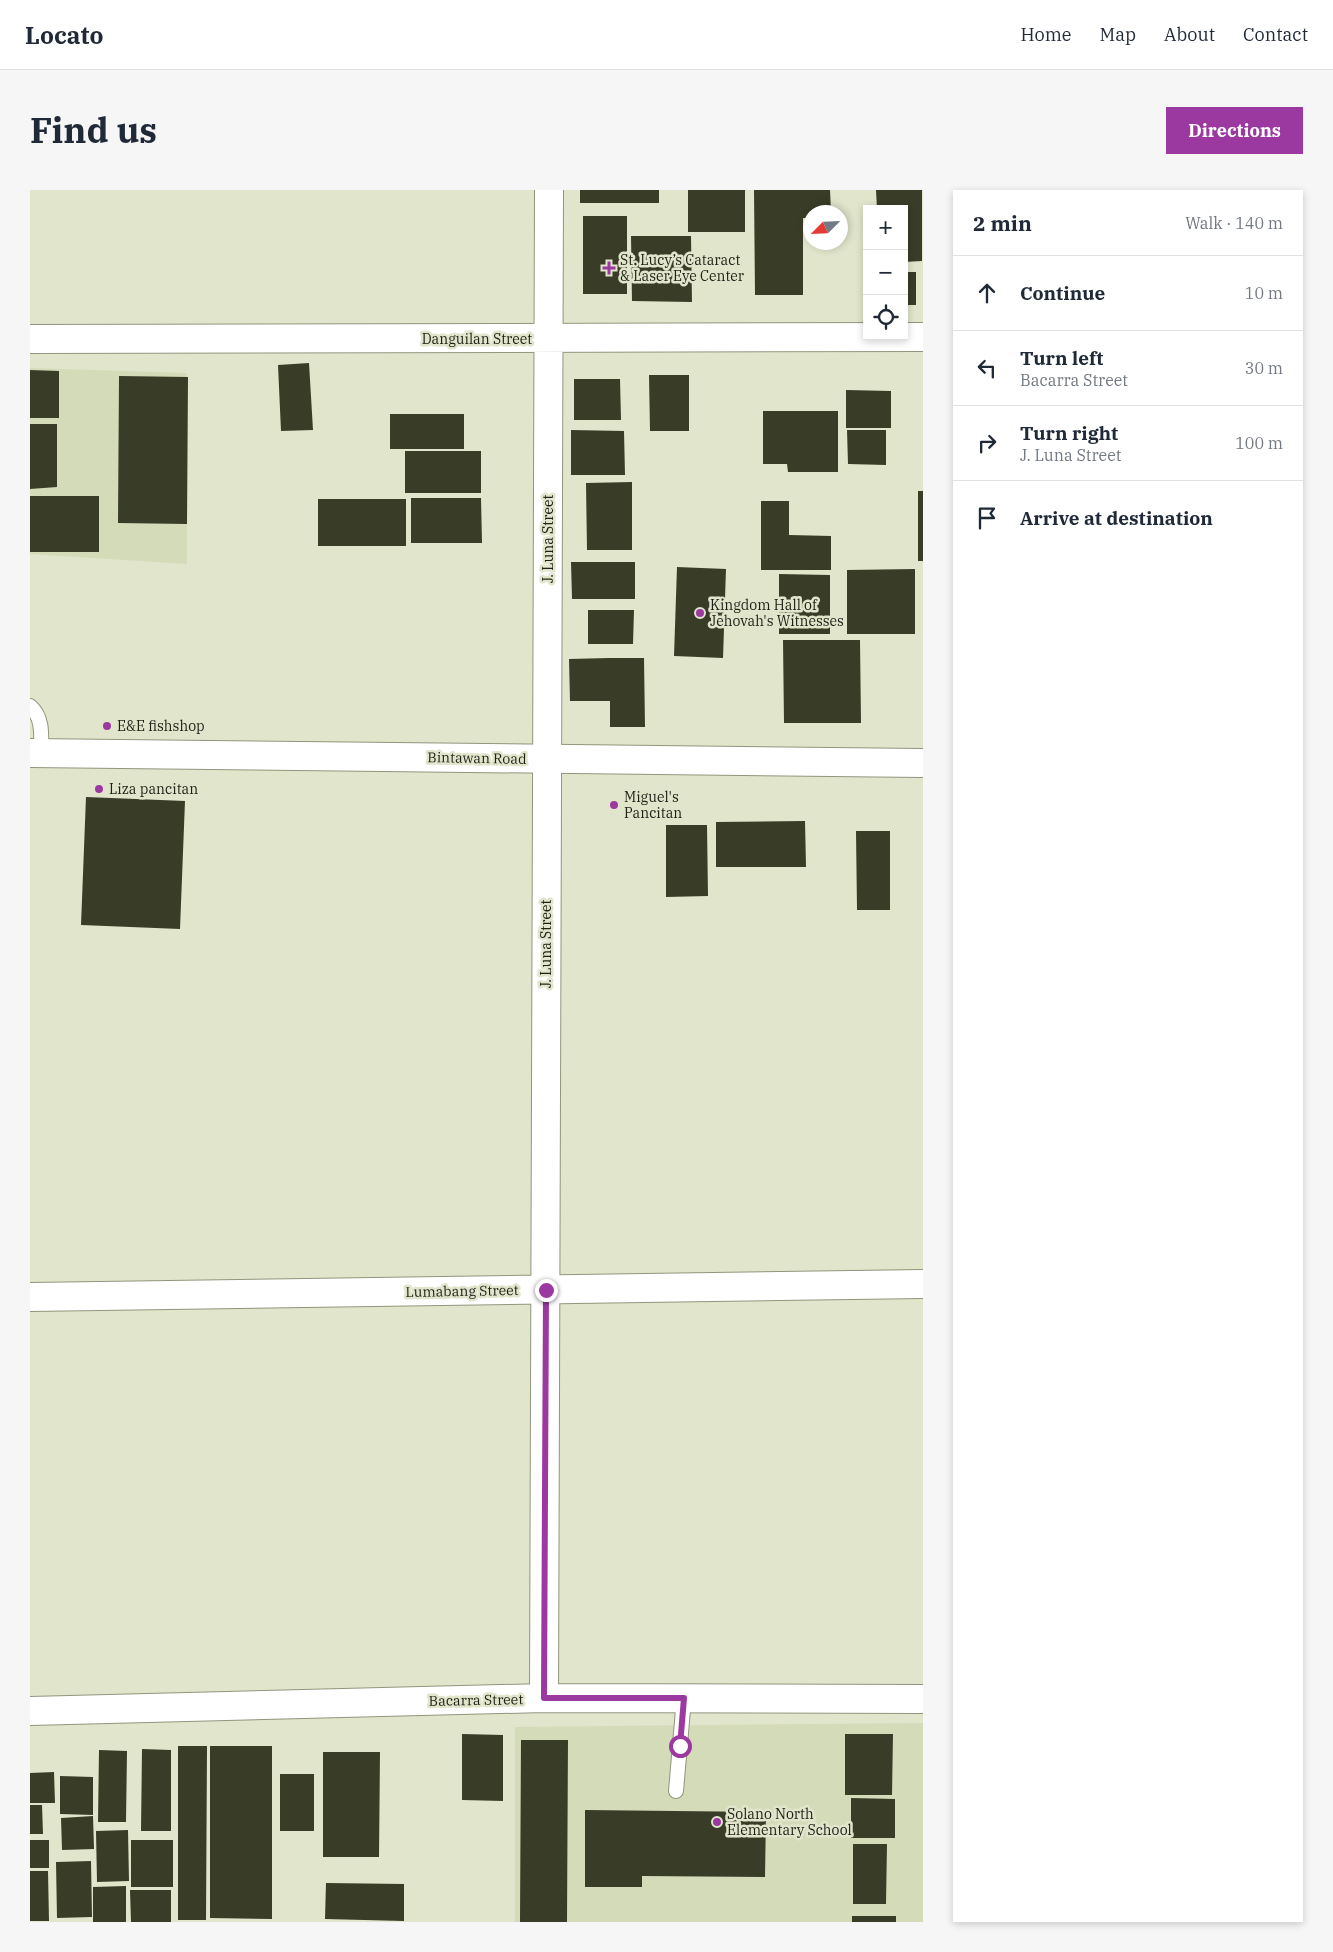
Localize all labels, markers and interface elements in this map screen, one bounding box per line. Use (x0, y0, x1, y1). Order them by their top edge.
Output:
text: Locato (25, 19, 103, 51)
text: Home (1020, 23, 1072, 46)
text: Map (1100, 23, 1136, 46)
text: About (1164, 23, 1215, 46)
text: Contact (1243, 23, 1308, 46)
text: Find us (30, 107, 157, 153)
button: Directions (1166, 107, 1303, 154)
north arrow (803, 205, 848, 250)
map controls (863, 205, 908, 340)
button: + (863, 205, 908, 250)
text: 2 min (973, 209, 1032, 237)
text: Walk · 140 m (1185, 213, 1283, 233)
button: − (863, 250, 908, 295)
place label: St. Lucy’s Cataract & Laser Eye Center (620, 251, 745, 285)
marker: St. Lucy’s Cataract & Laser Eye Center (602, 261, 616, 275)
icon: ahead (973, 279, 1001, 307)
text: Continue (1020, 281, 1105, 305)
text: 10 m (1245, 283, 1283, 303)
button: locate (863, 295, 908, 340)
street label: Danguilan Street (422, 330, 532, 348)
text: Turn left (1020, 346, 1103, 370)
icon: left (973, 354, 1001, 382)
text: 30 m (1245, 358, 1283, 378)
text: Bacarra Street (1020, 370, 1128, 390)
text: Turn right (1020, 421, 1118, 445)
icon: right (973, 429, 1001, 457)
text: 100 m (1235, 433, 1283, 453)
text: J. Luna Street (1020, 445, 1121, 465)
street label: J. Luna Street (539, 495, 557, 583)
icon: arrive (973, 504, 1001, 532)
text: Arrive at destination (1020, 506, 1213, 530)
place label: Kingdom Hall of Jehovah's Witnesses (710, 596, 844, 630)
marker: Kingdom Hall of Jehovah's Witnesses (694, 607, 706, 619)
place label: E&E fishshop (117, 717, 205, 735)
marker: E&E fishshop (101, 720, 113, 732)
street label: Bintawan Road (427, 748, 527, 768)
place label: Liza pancitan (109, 780, 198, 798)
marker: Liza pancitan (93, 783, 105, 795)
place label: Miguel's Pancitan (624, 788, 682, 822)
marker: Miguel's Pancitan (608, 799, 620, 811)
street label: J. Luna Street (537, 900, 555, 988)
route end (535, 1279, 558, 1302)
street label: Lumabang Street (405, 1281, 519, 1301)
street label: Bacarra Street (429, 1690, 523, 1710)
route start (669, 1735, 692, 1758)
place label: Solano North Elementary School (727, 1805, 852, 1839)
marker: Solano North Elementary School (711, 1816, 723, 1828)

